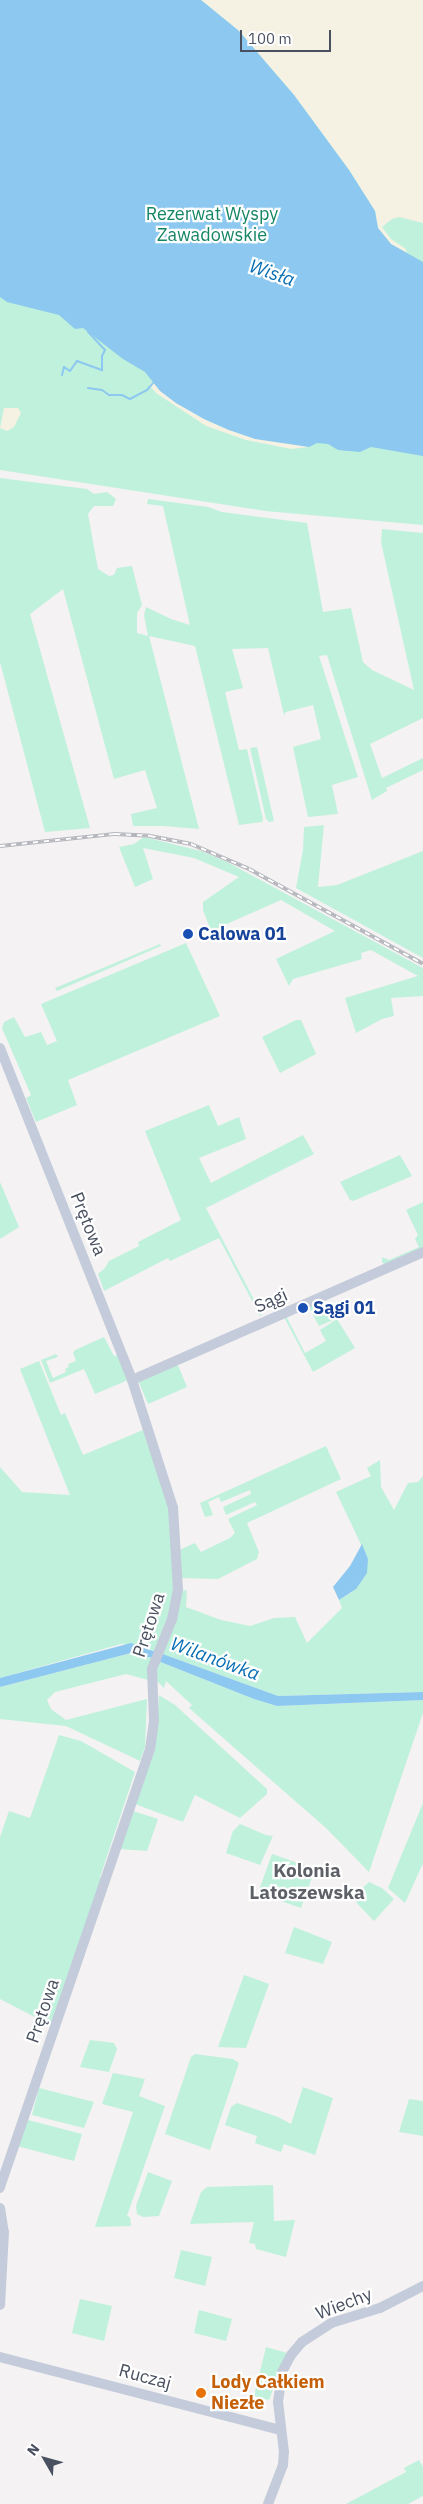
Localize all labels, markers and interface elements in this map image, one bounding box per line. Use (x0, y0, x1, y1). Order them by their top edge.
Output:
scale bar (243, 20, 334, 52)
text: 100 m (248, 29, 292, 48)
park label: Rezerwat Wyspy Zawadowskie (146, 204, 278, 246)
water label: Wisła (246, 255, 298, 291)
place label: Calowa 01 (198, 923, 286, 945)
marker: Calowa 01 (182, 928, 194, 940)
street label: Prętowa (66, 1189, 110, 1259)
street label: Sągi (251, 1284, 291, 1318)
place label: Sągi 01 (313, 1297, 375, 1319)
marker: Sągi 01 (297, 1302, 309, 1314)
street label: Prętowa (128, 1590, 170, 1660)
water label: Wilanówka (167, 1632, 263, 1686)
district label: Kolonia Latoszewska (249, 1860, 365, 1904)
street label: Prętowa (22, 1976, 64, 2046)
street label: Wiechy (313, 2283, 375, 2325)
street label: Ruczaj (116, 2360, 174, 2394)
place label: Lody Całkiem Niezłe (211, 2372, 325, 2414)
marker: Lody Całkiem Niezłe (195, 2387, 207, 2399)
north arrow (20, 2434, 70, 2484)
text: N (23, 2440, 43, 2459)

